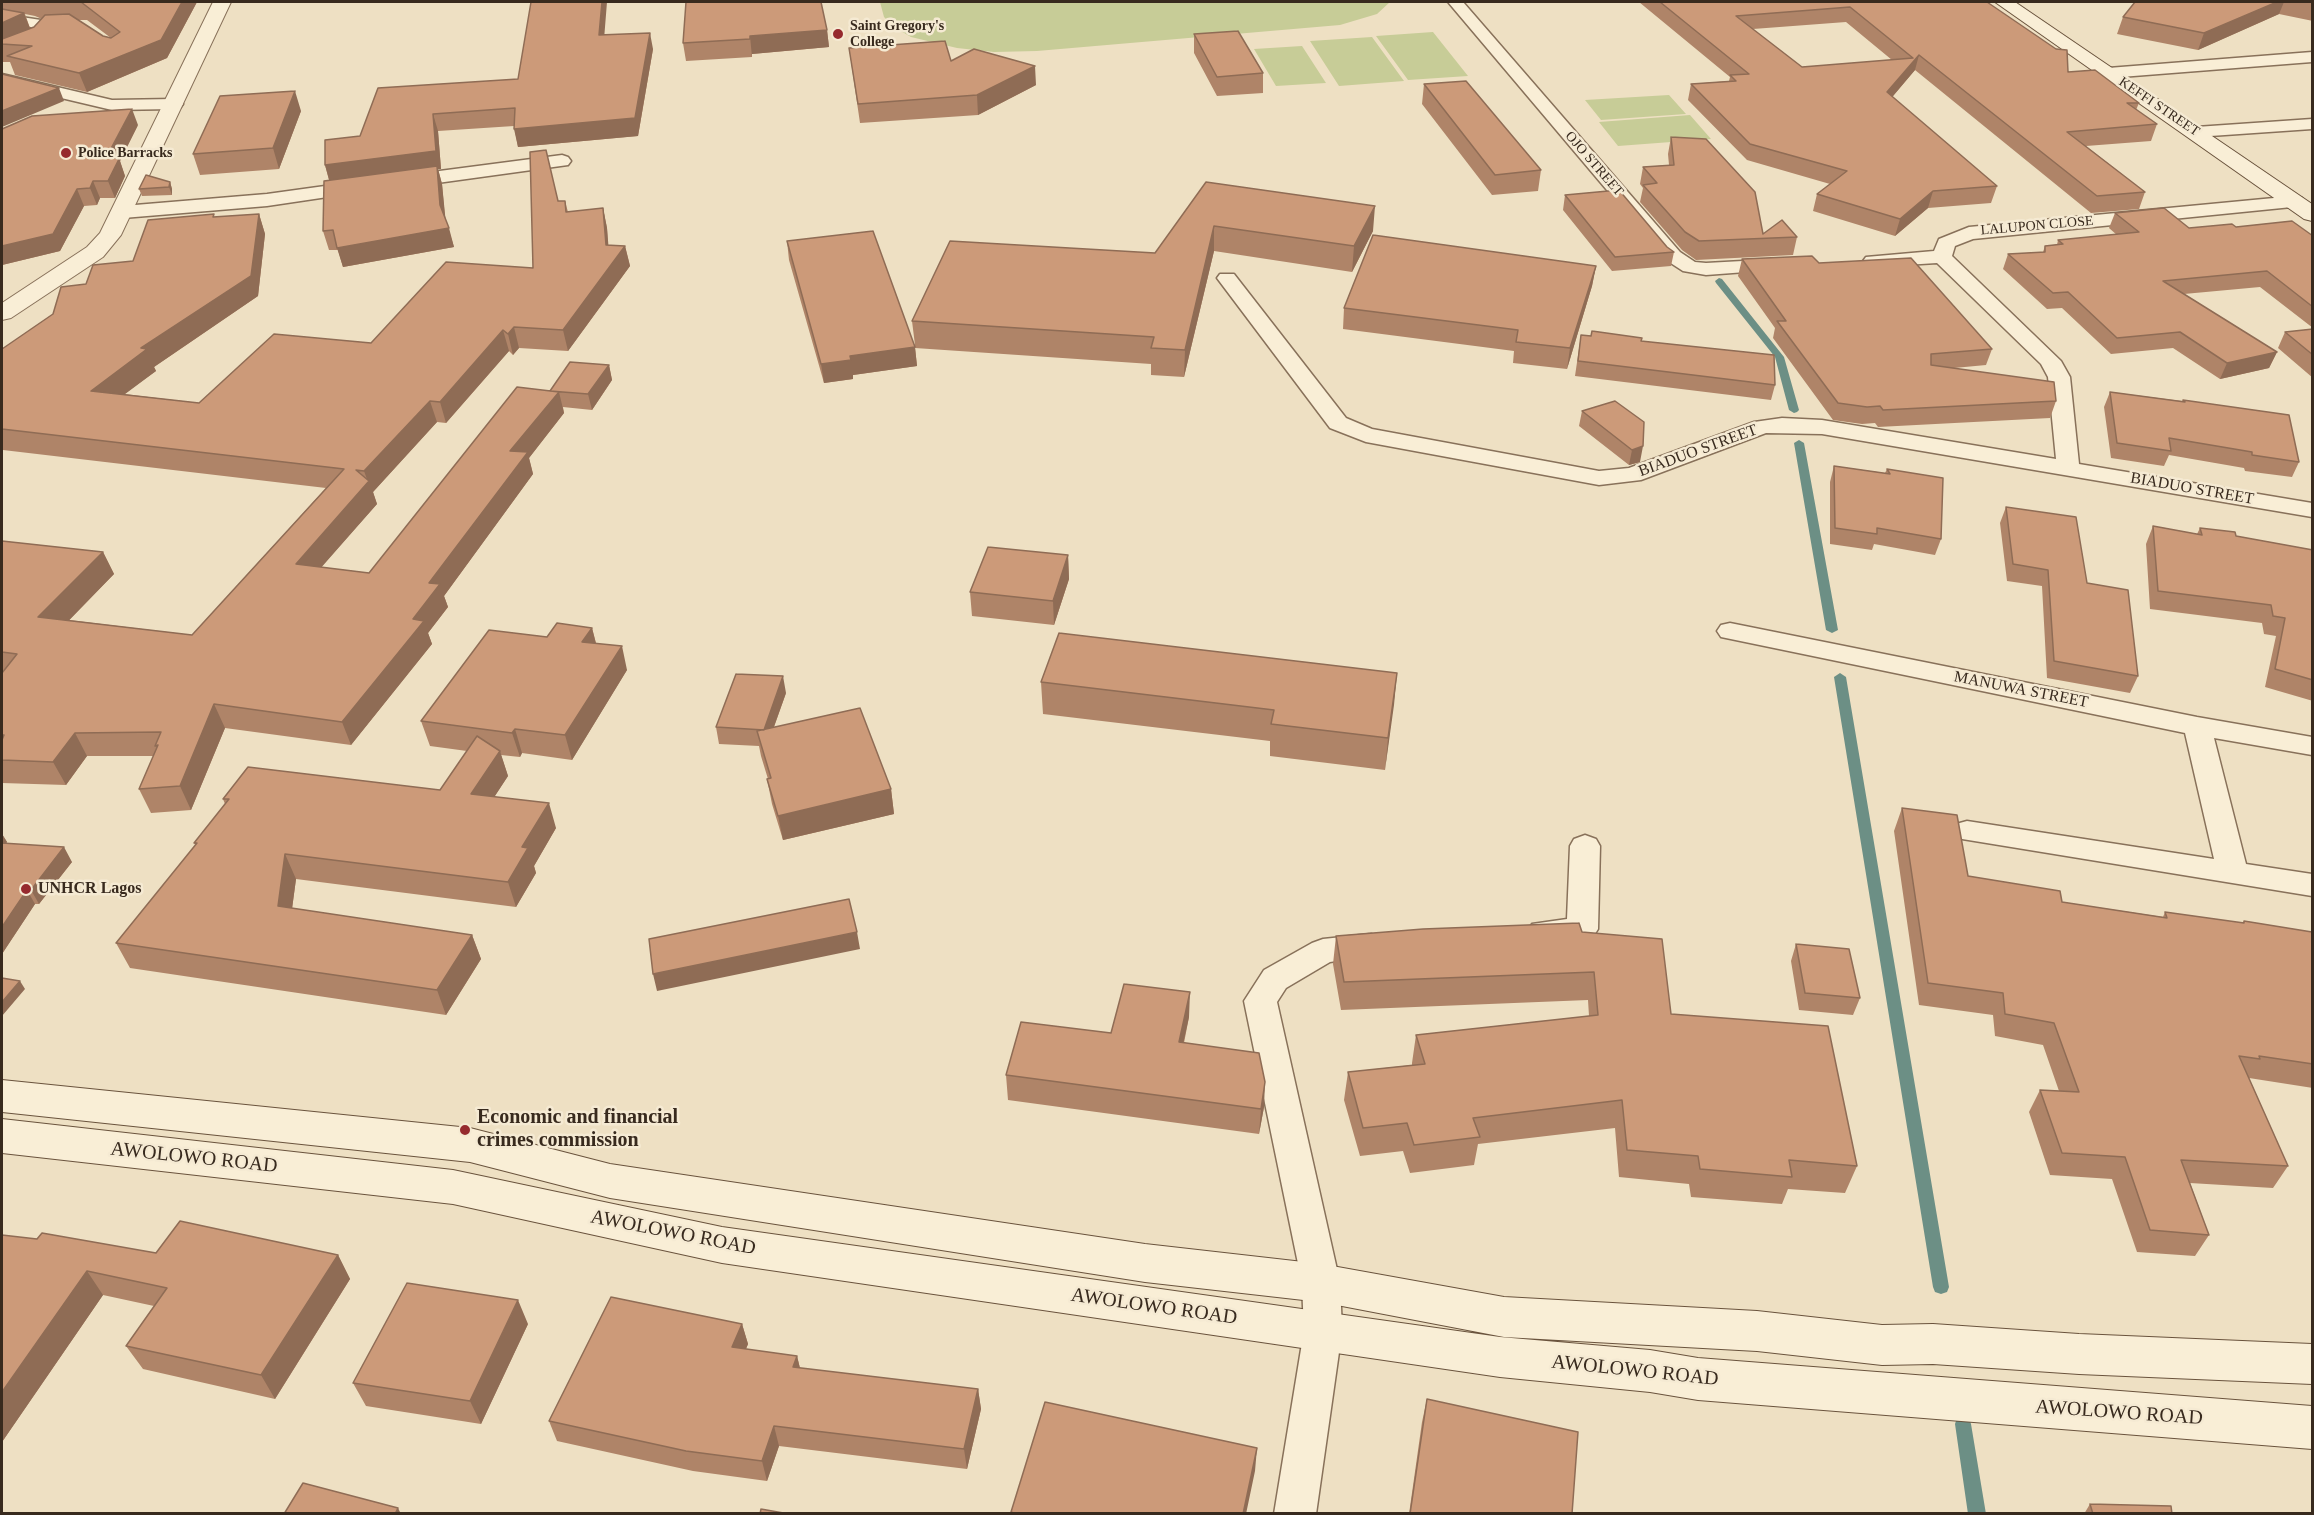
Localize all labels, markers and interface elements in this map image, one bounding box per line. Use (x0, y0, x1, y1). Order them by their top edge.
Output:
place label: Saint Gregory's College (850, 18, 944, 50)
marker: Saint Gregory's College (831, 27, 845, 41)
street label: KEFFI STREET (2115, 74, 2203, 140)
street label: OJO STREET (1561, 128, 1627, 200)
place label: Police Barracks (78, 145, 172, 161)
marker: Police Barracks (59, 146, 73, 160)
street label: LALUPON CLOSE (1980, 213, 2094, 239)
street label: BIADUO STREET (1636, 421, 1760, 481)
street label: BIADUO STREET (2129, 469, 2255, 509)
street label: MANUWA STREET (1952, 668, 2090, 712)
place label: UNHCR Lagos (38, 879, 142, 899)
marker: UNHCR Lagos (19, 882, 33, 896)
place label: Economic and financial crimes commission (477, 1106, 678, 1153)
marker: Economic and financial crimes commission (458, 1123, 472, 1137)
street label: AWOLOWO ROAD (109, 1137, 279, 1179)
street label: AWOLOWO ROAD (588, 1205, 758, 1261)
street label: AWOLOWO ROAD (1069, 1283, 1239, 1331)
street label: AWOLOWO ROAD (1550, 1350, 1720, 1392)
street label: AWOLOWO ROAD (2034, 1395, 2204, 1431)

